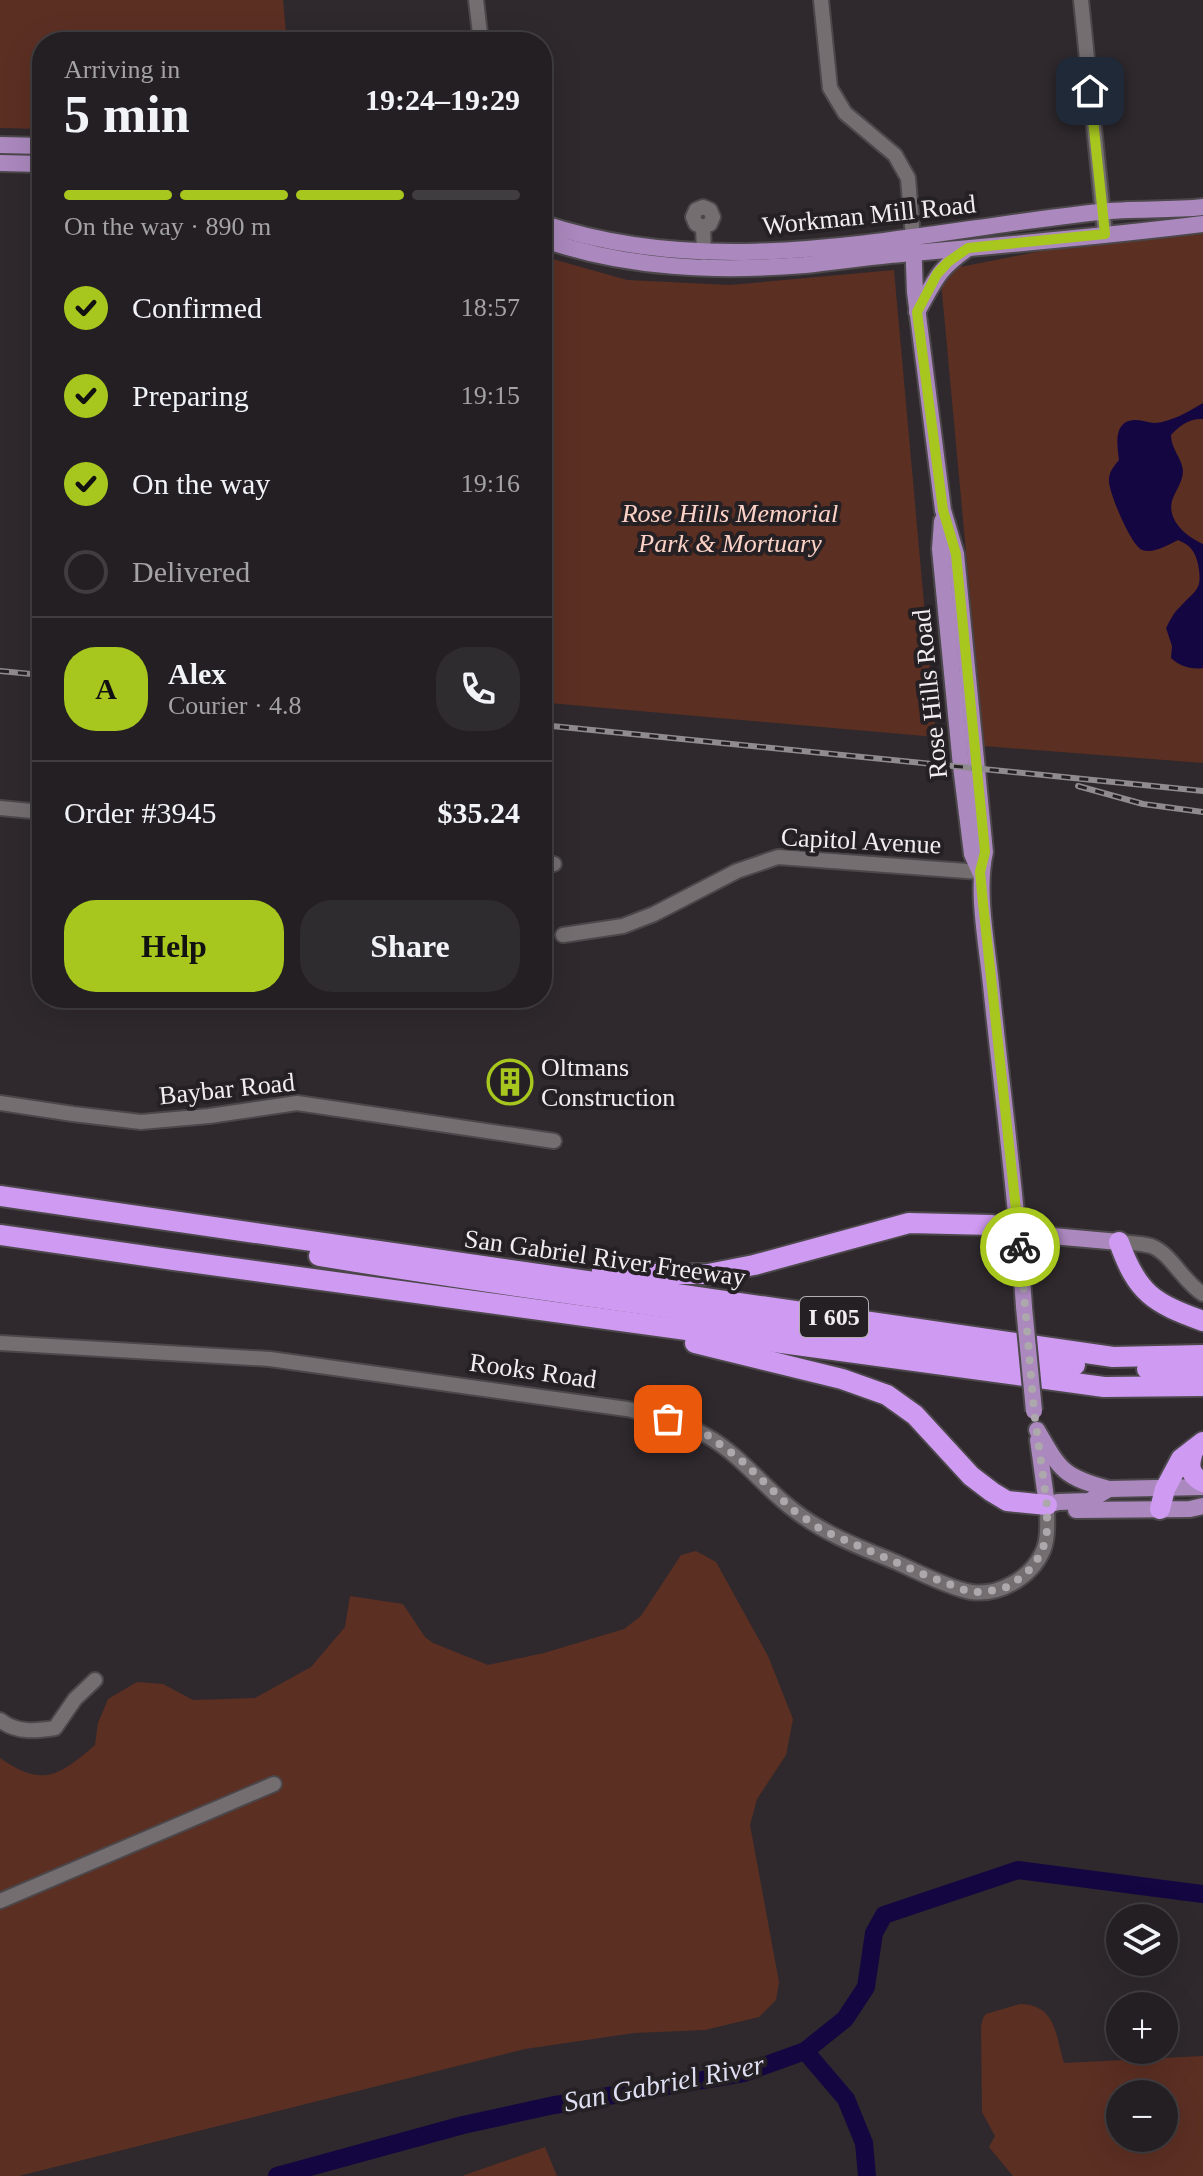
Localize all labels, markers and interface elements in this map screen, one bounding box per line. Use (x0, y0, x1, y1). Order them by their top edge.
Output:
text: Arriving in (64, 55, 180, 84)
pin (1056, 57, 1124, 125)
icon: home (1068, 69, 1112, 113)
text: 19:24–19:29 (365, 83, 520, 116)
text: 5 min (64, 86, 190, 143)
street label: Workman Mill Road (761, 189, 977, 241)
text: On the way · 890 m (64, 212, 271, 241)
icon: check (64, 286, 108, 330)
text: Confirmed (132, 291, 262, 324)
text: 18:57 (461, 293, 520, 322)
icon: check (64, 374, 108, 418)
text: Preparing (132, 379, 249, 412)
text: 19:15 (461, 381, 520, 410)
icon: check (64, 462, 108, 506)
text: On the way (132, 467, 270, 500)
text: 19:16 (461, 469, 520, 498)
park label: Rose Hills Memorial Park & Mortuary (621, 499, 838, 558)
text: Delivered (132, 555, 250, 588)
street label: Rose Hills Road (907, 608, 953, 780)
button: phone (436, 647, 520, 731)
text: Alex (168, 657, 226, 690)
text: A (95, 672, 117, 705)
text: Courier · 4.8 (168, 691, 302, 720)
text: Order #3945 (64, 796, 216, 829)
text: $35.24 (438, 796, 520, 829)
street label: Capitol Avenue (780, 822, 942, 860)
button: Help (64, 900, 284, 992)
button: Share (300, 900, 520, 992)
place label: Oltmans Construction (541, 1053, 675, 1112)
building icon: Oltmans Construction (486, 1058, 534, 1106)
street label: Baybar Road (158, 1067, 296, 1111)
courier (980, 1207, 1060, 1287)
street label: San Gabriel River Freeway (462, 1224, 748, 1292)
icon: bike (998, 1225, 1042, 1269)
road number: I 605 (800, 1297, 868, 1337)
street label: Rooks Road (468, 1348, 598, 1394)
pin (634, 1385, 702, 1453)
icon: bag (646, 1397, 690, 1441)
map controls (1106, 1904, 1178, 2152)
button: layers (1106, 1904, 1178, 1976)
button: + (1106, 1992, 1178, 2064)
water label: San Gabriel River (561, 2048, 767, 2118)
button: − (1106, 2080, 1178, 2152)

